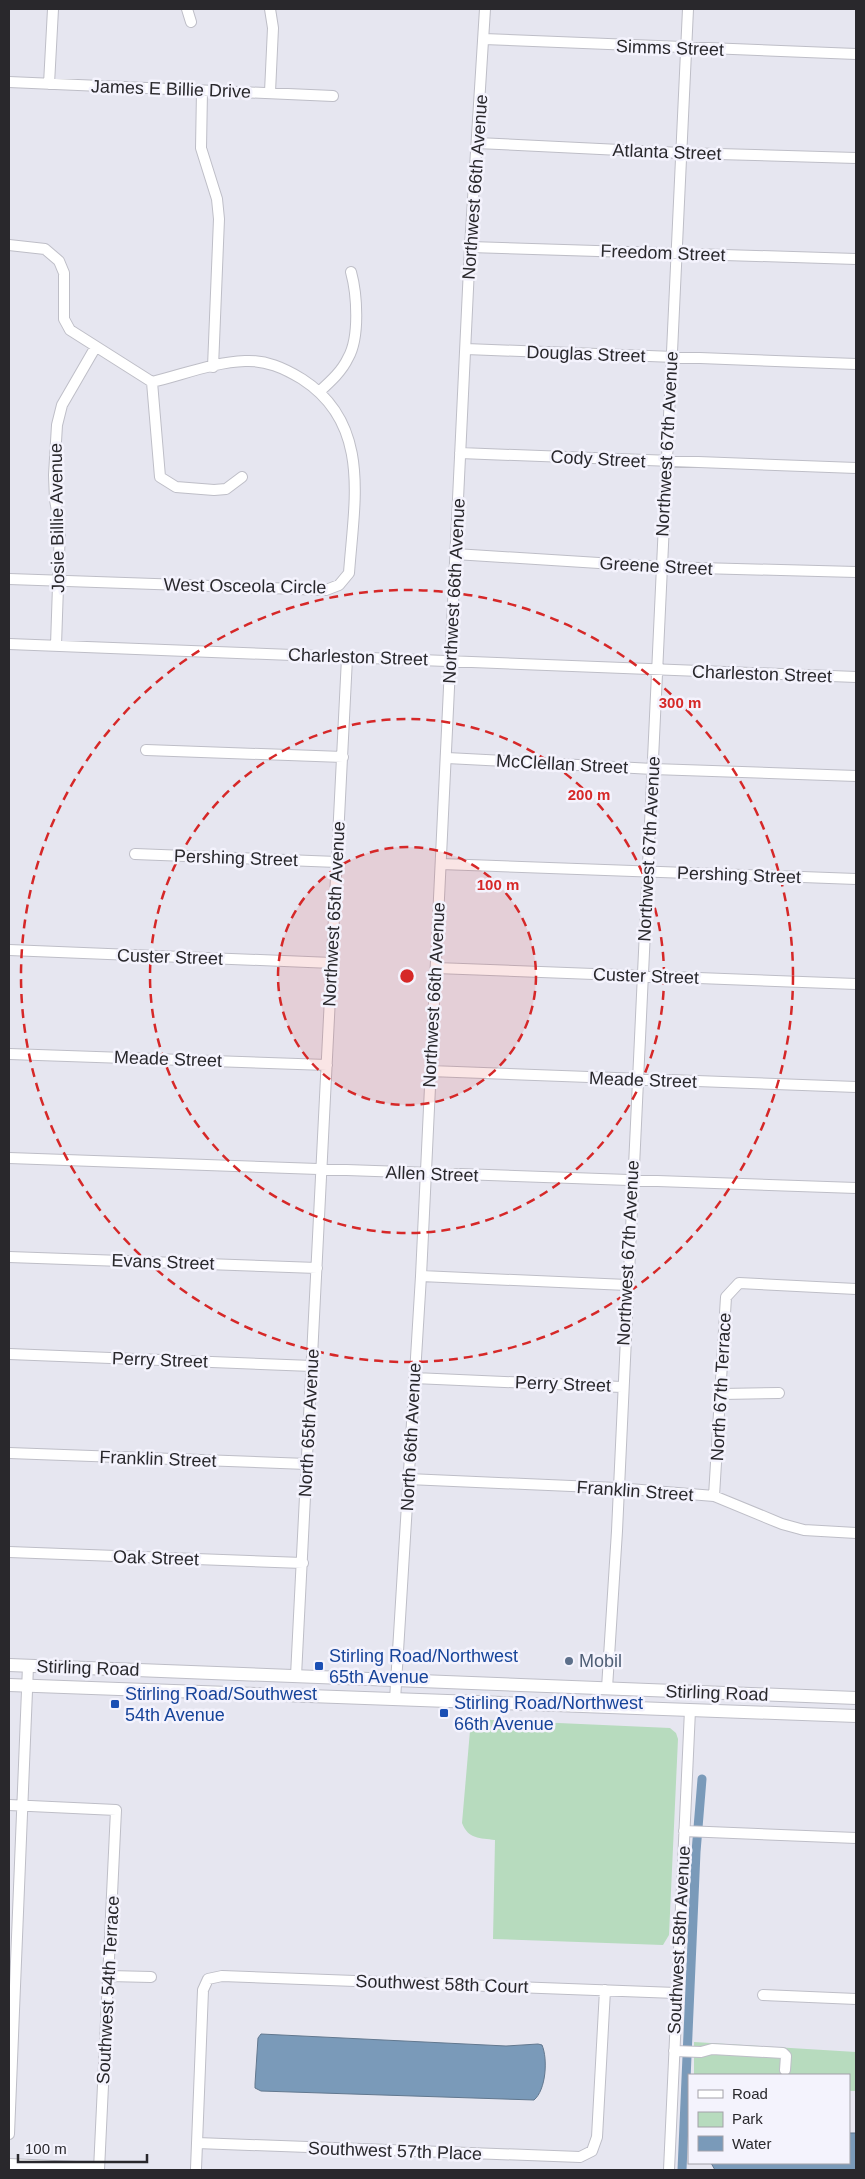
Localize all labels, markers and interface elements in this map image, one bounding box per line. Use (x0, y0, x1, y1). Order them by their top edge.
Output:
street label: Simms Street (616, 36, 724, 60)
street label: James E Billie Drive (91, 76, 251, 102)
street label: Northwest 66th Avenue (459, 94, 491, 280)
street label: Atlanta Street (612, 140, 722, 164)
street label: Freedom Street (600, 241, 726, 265)
street label: Douglas Street (526, 342, 646, 366)
street label: Northwest 67th Avenue (652, 351, 682, 537)
street label: Josie Billie Avenue (46, 443, 68, 593)
street label: Cody Street (550, 447, 646, 471)
street label: Northwest 66th Avenue (439, 498, 469, 684)
street label: Greene Street (599, 553, 713, 579)
street label: West Osceola Circle (163, 575, 327, 597)
street label: Charleston Street (288, 645, 428, 669)
street label: Charleston Street (692, 662, 832, 686)
text: 300 m (659, 694, 701, 711)
street label: McClellan Street (496, 751, 628, 777)
street label: Northwest 67th Avenue (634, 756, 664, 942)
text: 200 m (568, 786, 610, 803)
street label: Northwest 65th Avenue (319, 821, 349, 1007)
street label: Pershing Street (174, 846, 298, 870)
street label: Pershing Street (677, 863, 801, 887)
text: 100 m (477, 876, 519, 893)
street label: Northwest 66th Avenue (419, 902, 449, 1088)
street label: Custer Street (117, 945, 223, 969)
street label: Custer Street (593, 964, 699, 988)
centre of rings (398, 967, 416, 985)
street label: Meade Street (114, 1047, 222, 1071)
street label: Meade Street (589, 1068, 697, 1092)
street label: Northwest 67th Avenue (613, 1160, 643, 1346)
street label: Allen Street (385, 1162, 479, 1186)
street label: Evans Street (111, 1250, 215, 1274)
street label: North 67th Terrace (707, 1312, 735, 1462)
street label: Perry Street (112, 1348, 208, 1372)
street label: North 65th Avenue (295, 1348, 323, 1498)
street label: North 66th Avenue (397, 1362, 425, 1512)
street label: Perry Street (515, 1372, 611, 1396)
street label: Franklin Street (99, 1447, 217, 1471)
street label: Franklin Street (576, 1477, 694, 1505)
street label: Oak Street (113, 1547, 199, 1569)
place label: Stirling Road/Northwest 65th Avenue (329, 1646, 518, 1687)
place label: Mobil (579, 1651, 622, 1671)
marker: Mobil (563, 1655, 575, 1667)
street label: Stirling Road (36, 1656, 140, 1680)
marker: Stirling Road/Northwest 65th Avenue (313, 1660, 325, 1672)
street label: Stirling Road (665, 1681, 769, 1705)
place label: Stirling Road/Southwest 54th Avenue (125, 1684, 317, 1725)
place label: Stirling Road/Northwest 66th Avenue (454, 1693, 643, 1734)
marker: Stirling Road/Southwest 54th Avenue (109, 1698, 121, 1710)
marker: Stirling Road/Northwest 66th Avenue (438, 1707, 450, 1719)
street label: Southwest 58th Avenue (664, 1845, 694, 2035)
street label: Southwest 54th Terrace (93, 1895, 123, 2085)
street label: Southwest 58th Court (355, 1971, 529, 1997)
legend (688, 2074, 850, 2164)
text: Road (732, 2085, 768, 2102)
text: Park (732, 2110, 763, 2127)
scale bar (18, 2132, 146, 2164)
text: Water (732, 2135, 771, 2152)
street label: Southwest 57th Place (308, 2138, 482, 2164)
text: 100 m (25, 2140, 67, 2157)

